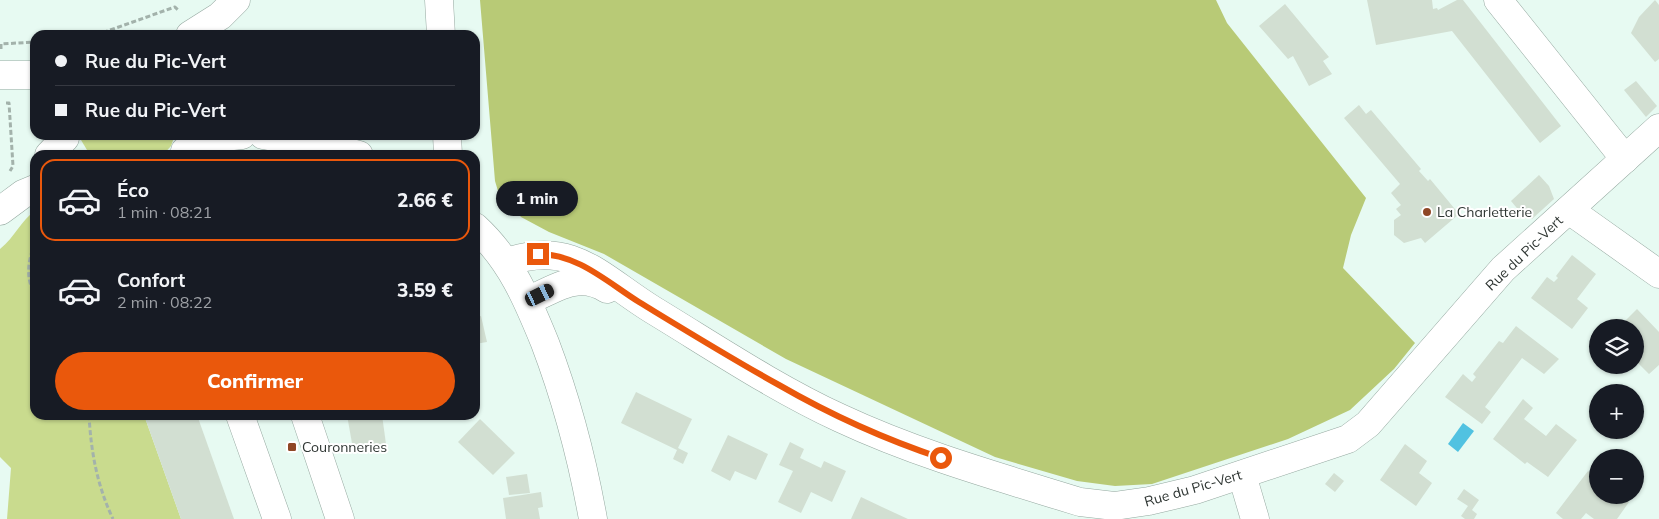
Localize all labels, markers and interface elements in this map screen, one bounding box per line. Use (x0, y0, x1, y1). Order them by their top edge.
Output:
text: Rue du Pic-Vert (85, 49, 226, 73)
text: Rue du Pic-Vert (85, 98, 226, 122)
icon: car (57, 178, 102, 223)
text: Éco (117, 178, 149, 202)
callout: 1 min (497, 182, 579, 216)
text: 2.66 € (397, 188, 453, 212)
text: 1 min (516, 188, 558, 208)
text: 1 min · 08:21 (117, 202, 212, 222)
place label: La Charletterie (1437, 203, 1532, 221)
marker: La Charletterie (1421, 206, 1433, 218)
street label: Rue du Pic-Vert (1482, 212, 1567, 294)
route end (527, 243, 549, 265)
icon: car (57, 268, 102, 313)
text: Confort (117, 268, 185, 292)
text: 3.59 € (397, 278, 453, 302)
car (523, 282, 556, 308)
text: 2 min · 08:22 (117, 292, 212, 312)
map controls (1589, 319, 1644, 504)
button: layers (1589, 319, 1644, 374)
button: Confirmer (55, 352, 455, 410)
button: + (1589, 384, 1644, 439)
place label: Couronneries (302, 438, 387, 456)
marker: Couronneries (286, 441, 298, 453)
route start (930, 447, 952, 469)
button: − (1589, 449, 1644, 504)
street label: Rue du Pic-Vert (1142, 465, 1244, 511)

